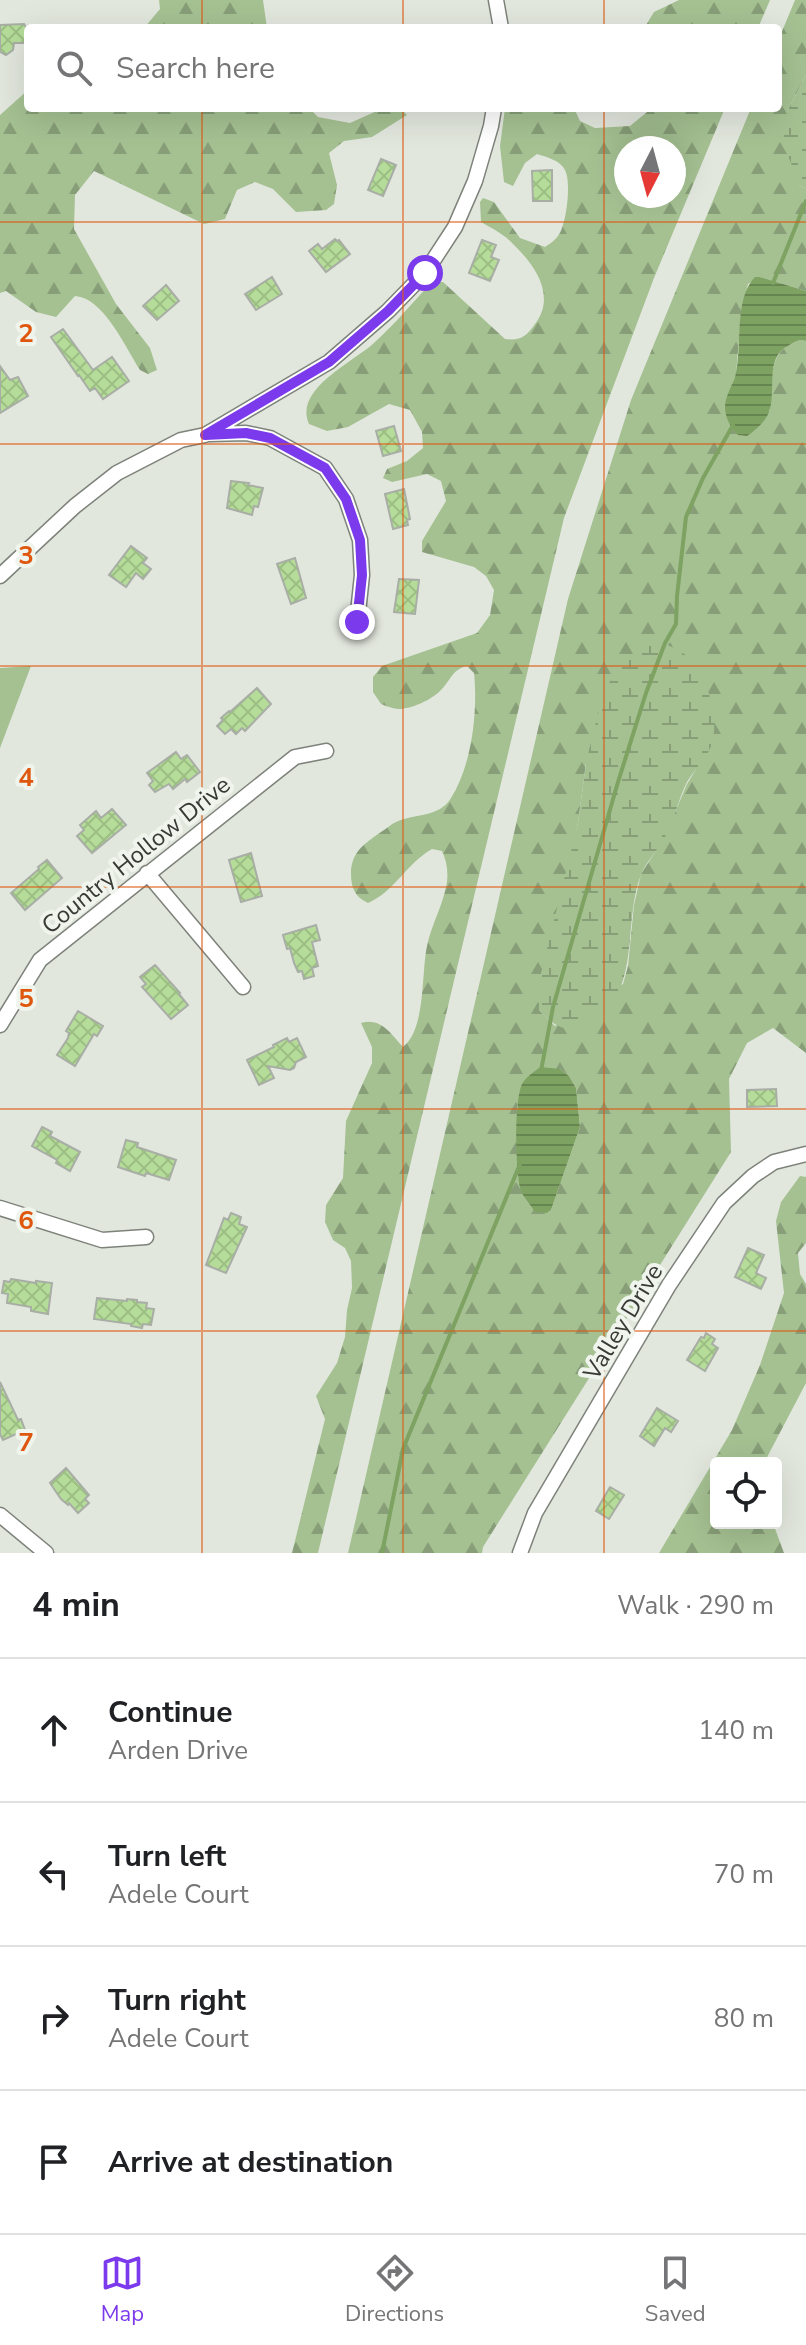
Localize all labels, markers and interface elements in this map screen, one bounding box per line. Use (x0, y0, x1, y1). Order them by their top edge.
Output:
search box (24, 24, 782, 112)
icon: search (52, 46, 96, 90)
text: Search here (116, 48, 275, 89)
north arrow (614, 136, 686, 208)
route start (407, 255, 443, 291)
text: 2 (18, 316, 34, 351)
text: 3 (18, 538, 34, 573)
route end (339, 604, 375, 640)
text: 4 (18, 760, 34, 795)
street label: Country Hollow Drive (35, 769, 237, 941)
text: 5 (18, 981, 34, 1016)
text: 6 (18, 1203, 34, 1238)
street label: Valley Drive (575, 1258, 670, 1387)
text: 7 (18, 1425, 34, 1460)
map controls (710, 1457, 782, 1529)
button: locate (710, 1457, 782, 1529)
text: 4 min (32, 1582, 120, 1628)
text: Walk · 290 m (617, 1588, 774, 1623)
text: Continue (108, 1692, 233, 1733)
icon: ahead (32, 1708, 76, 1752)
text: 140 m (698, 1713, 774, 1748)
text: Arden Drive (108, 1733, 248, 1768)
text: Turn left (108, 1836, 226, 1877)
icon: left (32, 1852, 76, 1896)
text: 70 m (714, 1857, 774, 1892)
text: Adele Court (108, 1877, 249, 1912)
text: Turn right (108, 1980, 246, 2021)
icon: right (32, 1996, 76, 2040)
text: 80 m (714, 2001, 774, 2036)
text: Adele Court (108, 2021, 249, 2056)
icon: arrive (32, 2140, 76, 2184)
text: Arrive at destination (108, 2142, 393, 2183)
tab: Map (100, 2251, 144, 2329)
tab: Directions (345, 2251, 444, 2329)
tab: Saved (645, 2251, 706, 2329)

